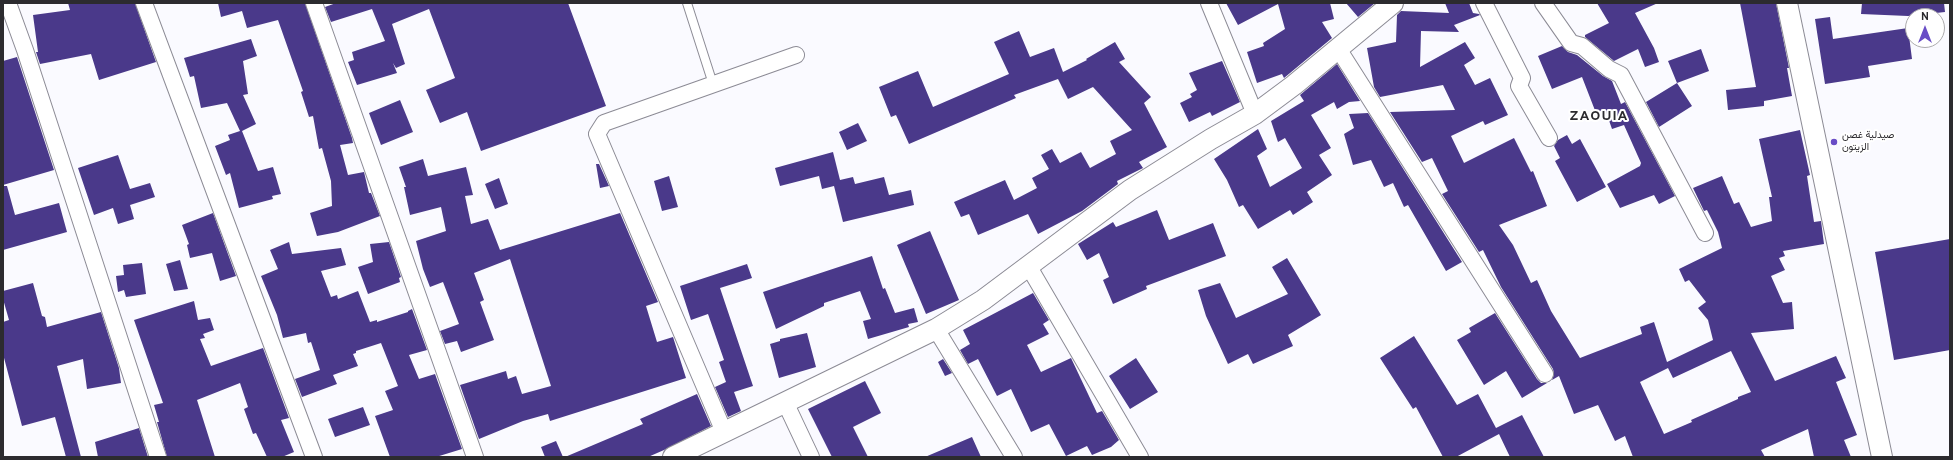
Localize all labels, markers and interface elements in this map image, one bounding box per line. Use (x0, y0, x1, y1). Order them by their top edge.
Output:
north arrow (1905, 8, 1945, 48)
text: N (1921, 10, 1929, 24)
district label: ZAOUIA (1570, 109, 1628, 125)
place label: صيدلية غصن الزيتون (1842, 130, 1894, 154)
marker: صيدلية غصن الزيتون (1829, 137, 1839, 147)

